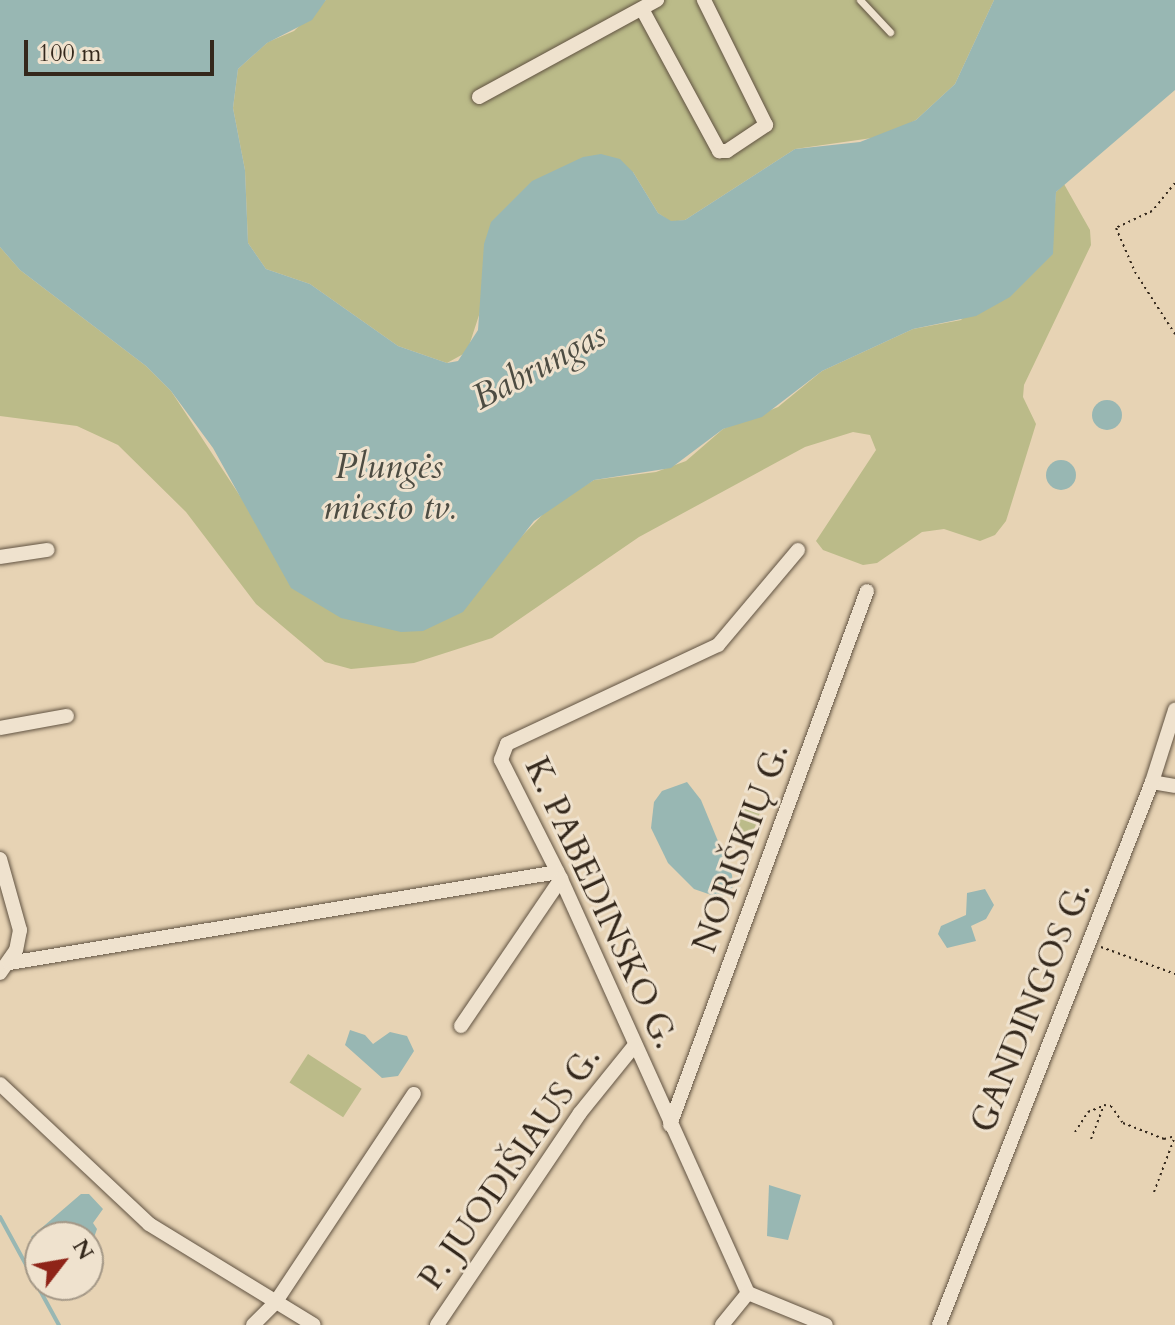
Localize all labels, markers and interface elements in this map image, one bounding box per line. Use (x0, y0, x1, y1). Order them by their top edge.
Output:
scale bar (28, 24, 218, 74)
text: 100 m (38, 37, 102, 70)
water label: Babrungas (465, 313, 613, 419)
water label: Plungės miesto tv. (323, 444, 455, 529)
street label: NORIŠKIŲ G. (684, 738, 798, 958)
street label: K. PABEDINSKO G. (516, 751, 686, 1055)
street label: GANDINGOS G. (962, 876, 1100, 1138)
street label: P. JUODIŠIAUS G. (411, 1038, 609, 1298)
north arrow (24, 1221, 104, 1301)
text: N (65, 1234, 101, 1266)

